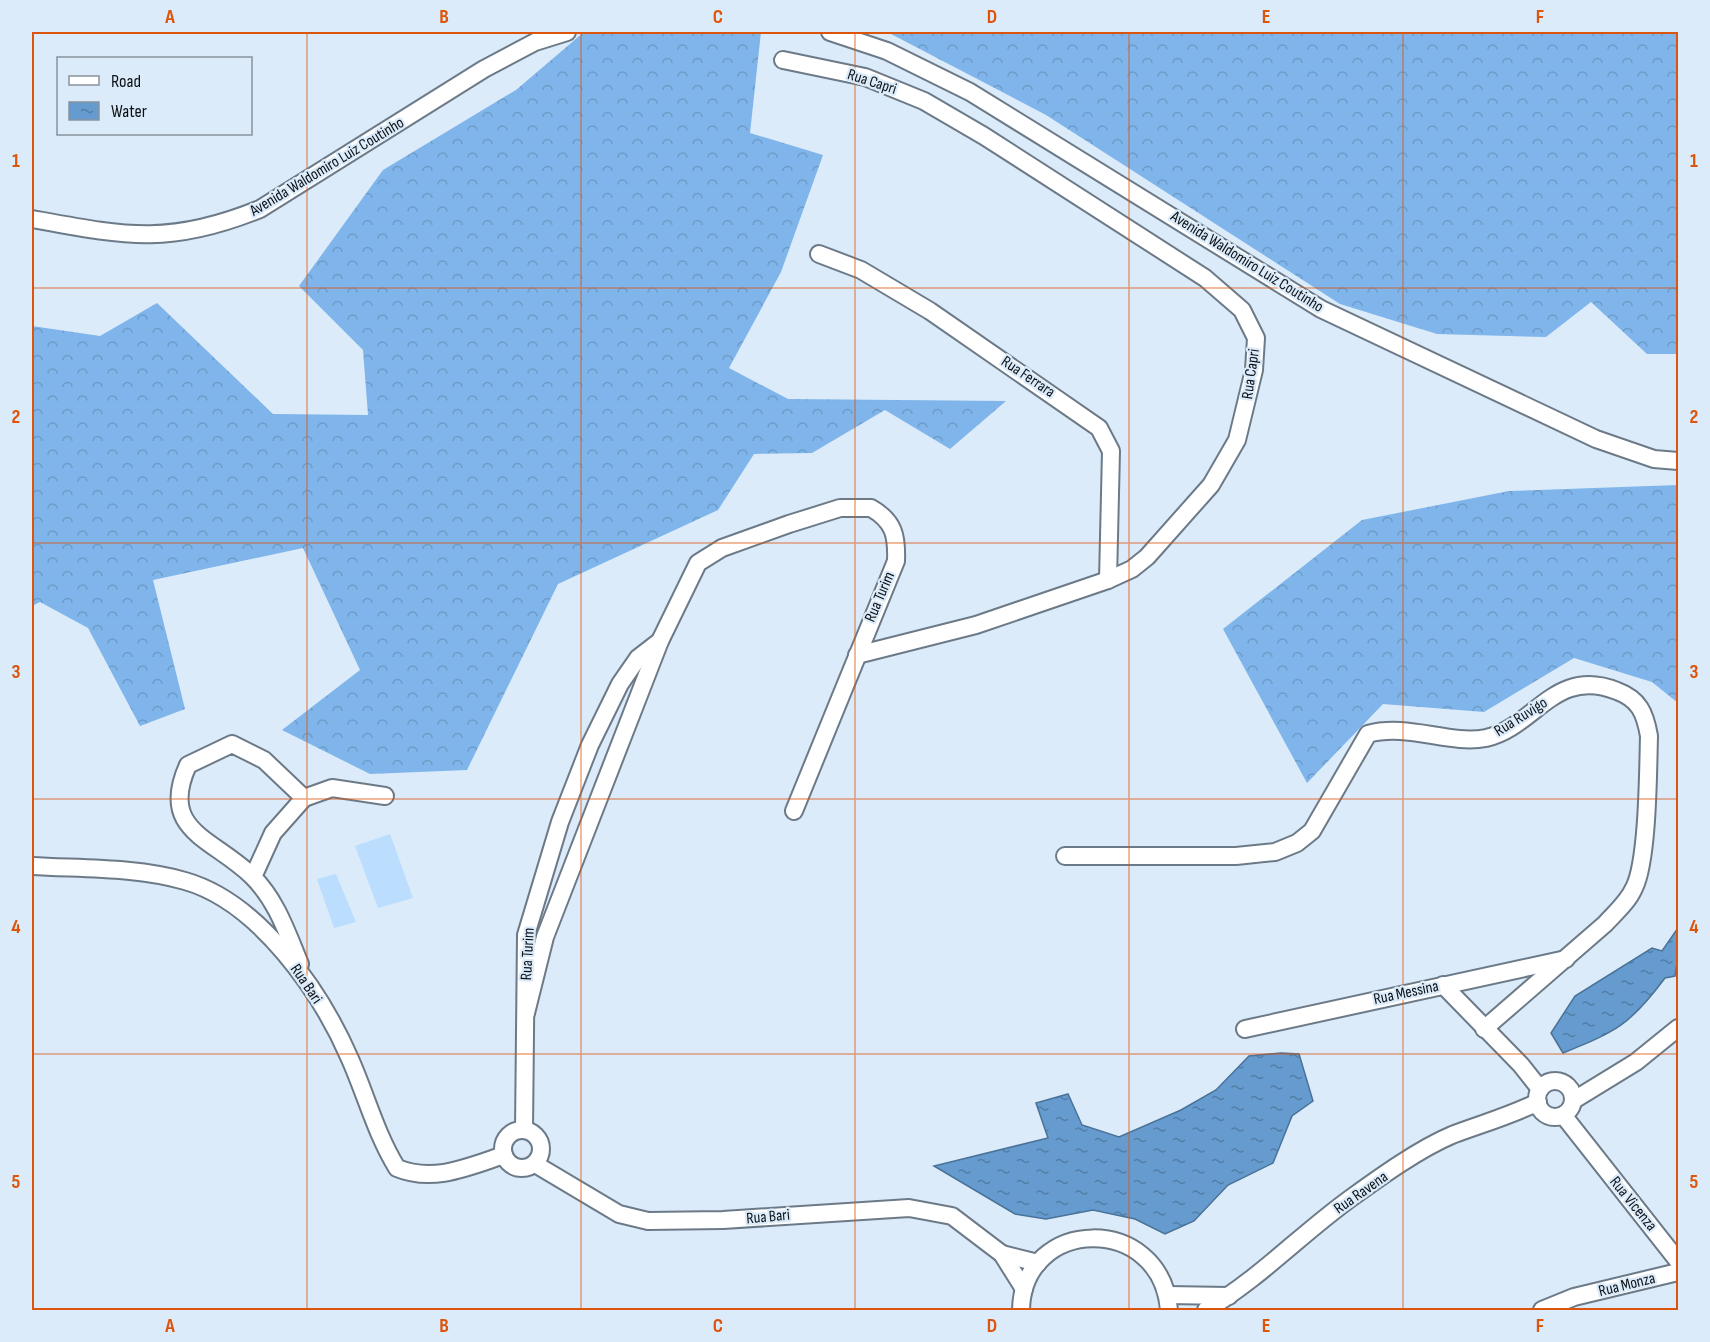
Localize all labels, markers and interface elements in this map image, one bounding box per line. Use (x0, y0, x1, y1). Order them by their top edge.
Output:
text: A (164, 5, 175, 29)
text: B (439, 5, 449, 29)
text: C (713, 5, 723, 29)
text: D (987, 5, 997, 29)
text: E (1262, 5, 1270, 29)
text: F (1536, 5, 1544, 29)
legend (57, 57, 252, 135)
street label: Rua Capri (845, 65, 899, 99)
text: Road (111, 71, 141, 92)
text: Water (111, 101, 147, 122)
street label: Avenida Waldomiro Luiz Coutinho (246, 113, 408, 221)
text: 1 (12, 149, 20, 173)
text: 1 (1690, 149, 1698, 173)
street label: Avenida Waldomiro Luiz Coutinho (1166, 207, 1327, 317)
street label: Rua Capri (1238, 348, 1264, 400)
street label: Rua Ferrara (998, 352, 1058, 402)
text: 2 (12, 405, 20, 429)
text: 2 (1690, 405, 1698, 429)
street label: Rua Turim (861, 569, 899, 625)
text: 3 (12, 660, 21, 684)
text: 3 (1690, 660, 1699, 684)
street label: Rua Ruvigo (1491, 693, 1551, 741)
text: 4 (11, 915, 21, 939)
text: 4 (1689, 915, 1699, 939)
street label: Rua Turim (517, 927, 539, 981)
street label: Rua Bari (286, 961, 326, 1007)
street label: Rua Messina (1372, 977, 1440, 1009)
street label: Rua Ravena (1330, 1168, 1392, 1218)
text: 5 (12, 1170, 21, 1194)
text: 5 (1690, 1170, 1699, 1194)
street label: Rua Vicenza (1605, 1173, 1661, 1235)
street label: Rua Bari (745, 1206, 791, 1228)
street label: Rua Monza (1597, 1269, 1657, 1301)
text: A (164, 1314, 175, 1338)
text: B (439, 1314, 449, 1338)
text: C (713, 1314, 723, 1338)
text: D (987, 1314, 997, 1338)
text: E (1262, 1314, 1270, 1338)
text: F (1536, 1314, 1544, 1338)

